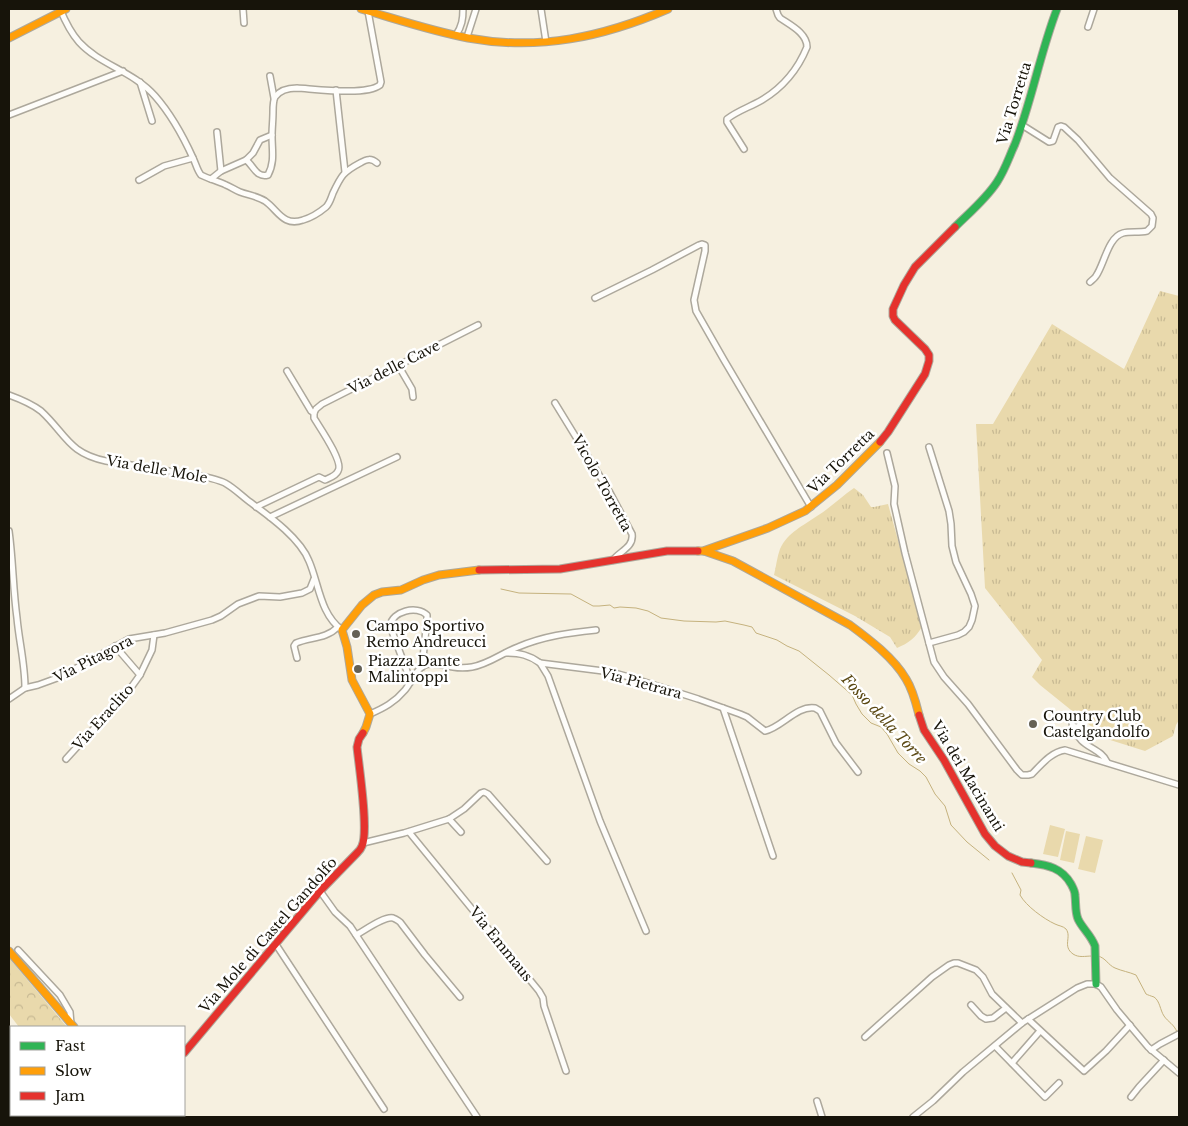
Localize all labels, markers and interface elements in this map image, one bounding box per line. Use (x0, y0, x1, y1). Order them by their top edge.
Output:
street label: Via Torretta (993, 59, 1035, 147)
street label: Via delle Cave (344, 336, 443, 398)
street label: Via Torretta (803, 425, 878, 498)
street label: Vicolo Torretta (567, 431, 636, 535)
street label: Via delle Mole (104, 451, 209, 487)
place label: Campo Sportivo Remo Andreucci (366, 617, 486, 651)
marker: Campo Sportivo Remo Andreucci (350, 628, 362, 640)
street label: Via Pitagora (49, 631, 136, 687)
place label: Piazza Dante Malintoppi (368, 652, 460, 686)
marker: Piazza Dante Malintoppi (352, 663, 364, 675)
street label: Via Pietrara (597, 663, 684, 703)
water label: Fosso della Torre (837, 669, 931, 768)
street label: Via Eraclito (68, 680, 137, 755)
place label: Country Club Castelgandolfo (1043, 707, 1150, 741)
street label: Via dei Macinanti (927, 717, 1008, 835)
marker: Country Club Castelgandolfo (1027, 718, 1039, 730)
street label: Via Mole di Castel Gandolfo (195, 853, 341, 1017)
street label: Via Emmaus (465, 902, 537, 985)
legend (10, 1026, 185, 1116)
text: Fast (55, 1036, 86, 1055)
text: Slow (55, 1061, 92, 1080)
text: Jam (53, 1086, 85, 1105)

